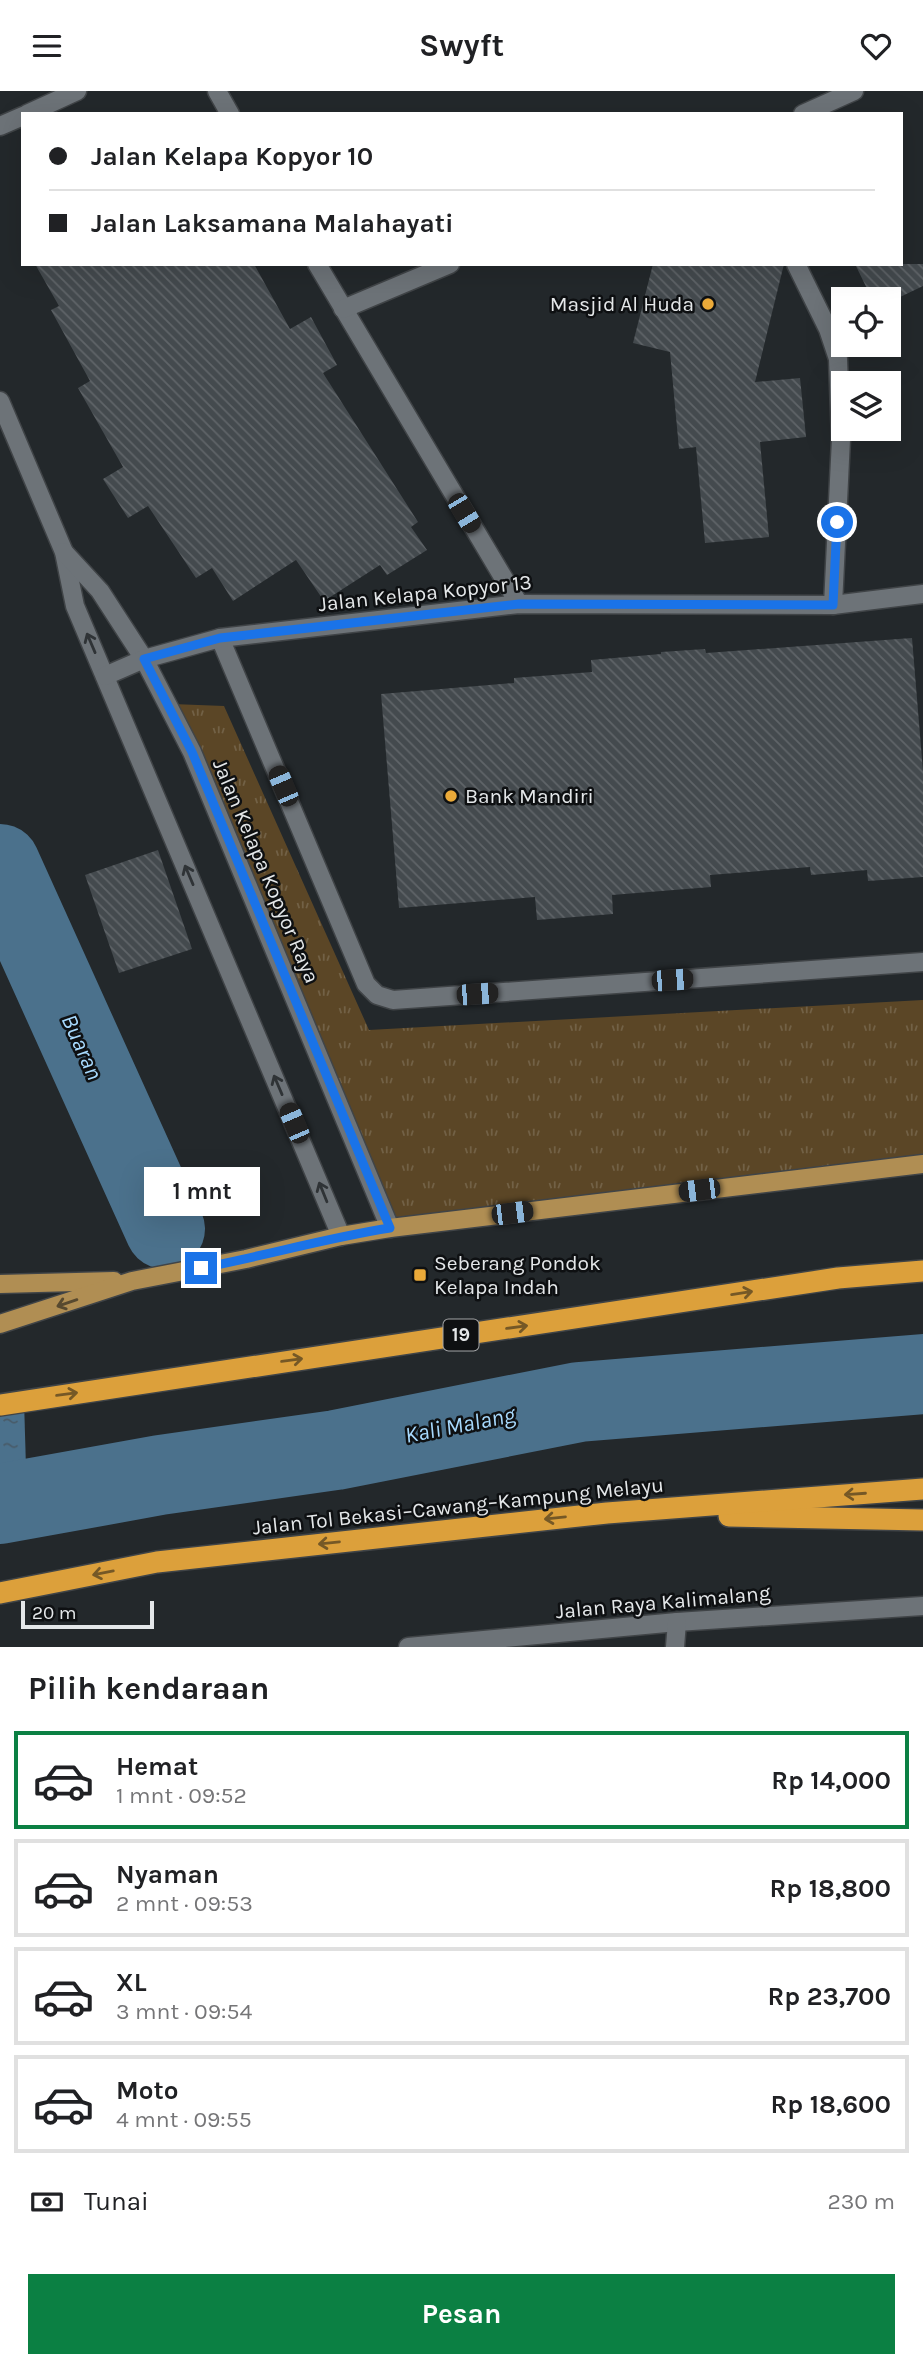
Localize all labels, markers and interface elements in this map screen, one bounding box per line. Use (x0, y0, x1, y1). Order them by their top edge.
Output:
icon: menu (28, 27, 66, 65)
text: Swyft (419, 27, 504, 64)
icon: heart (857, 27, 895, 65)
text: Jalan Kelapa Kopyor 10 (91, 141, 373, 172)
text: Jalan Laksamana Malahayati (91, 208, 453, 239)
map controls (831, 287, 901, 441)
button: locate (831, 287, 901, 357)
place label: Masjid Al Huda (550, 292, 694, 316)
marker: Masjid Al Huda (700, 296, 716, 312)
button: layers (831, 371, 901, 441)
car (445, 490, 484, 536)
route start (821, 506, 853, 538)
street label: Jalan Kelapa Kopyor 13 (317, 570, 533, 616)
one-way arrow (84, 633, 97, 654)
street label: Jalan Kelapa Kopyor Raya (208, 755, 324, 987)
car (266, 763, 301, 809)
place label: Bank Mandiri (465, 784, 594, 808)
marker: Bank Mandiri (443, 788, 459, 804)
one-way arrow (182, 865, 195, 886)
car (651, 968, 694, 992)
car (456, 982, 499, 1006)
water label: Buaran (56, 1010, 108, 1084)
one-way arrow (270, 1074, 283, 1096)
car (277, 1100, 312, 1146)
callout: 1 mnt (143, 1167, 259, 1215)
car (677, 1177, 722, 1203)
text: 1 mnt (172, 1178, 232, 1205)
one-way arrow (315, 1181, 328, 1203)
car (490, 1200, 535, 1226)
place label: Seberang Pondok Kelapa Indah (434, 1251, 601, 1299)
route end (185, 1252, 217, 1284)
marker: Seberang Pondok Kelapa Indah (412, 1267, 428, 1283)
one-way arrow (730, 1286, 753, 1299)
one-way arrow (57, 1298, 79, 1310)
road number: 19 (444, 1319, 478, 1351)
one-way arrow (505, 1320, 528, 1333)
one-way arrow (280, 1354, 303, 1367)
one-way arrow (55, 1387, 78, 1400)
water label: Kali Malang (403, 1401, 519, 1449)
street label: Jalan Tol Bekasi–Cawang–Kampung Melayu (251, 1472, 665, 1540)
one-way arrow (844, 1488, 867, 1501)
one-way arrow (544, 1512, 567, 1525)
one-way arrow (318, 1537, 341, 1550)
one-way arrow (92, 1566, 115, 1580)
street label: Jalan Raya Kalimalang (555, 1581, 772, 1623)
scale bar (21, 1598, 154, 1630)
text: 20 m (32, 1602, 77, 1624)
text: Pilih kendaraan (28, 1670, 269, 1707)
icon: car (32, 1749, 95, 1812)
text: Hemat (116, 1751, 198, 1782)
text: Rp 14,000 (771, 1765, 891, 1796)
text: 1 mnt · 09:52 (116, 1782, 247, 1809)
icon: car (32, 1857, 95, 1920)
text: Nyaman (116, 1859, 219, 1890)
text: Rp 18,800 (769, 1873, 891, 1904)
text: 2 mnt · 09:53 (116, 1890, 253, 1917)
icon: car (32, 1965, 95, 2028)
text: XL (116, 1967, 147, 1998)
text: Rp 23,700 (768, 1981, 891, 2012)
text: 3 mnt · 09:54 (116, 1998, 252, 2025)
icon: car (32, 2073, 95, 2136)
text: Moto (116, 2075, 178, 2106)
text: Rp 18,600 (771, 2089, 891, 2120)
text: 4 mnt · 09:55 (116, 2106, 252, 2133)
icon: cash (28, 2183, 66, 2221)
text: Tunai (84, 2186, 149, 2217)
text: 230 m (827, 2188, 895, 2215)
button: Pesan (28, 2274, 895, 2354)

